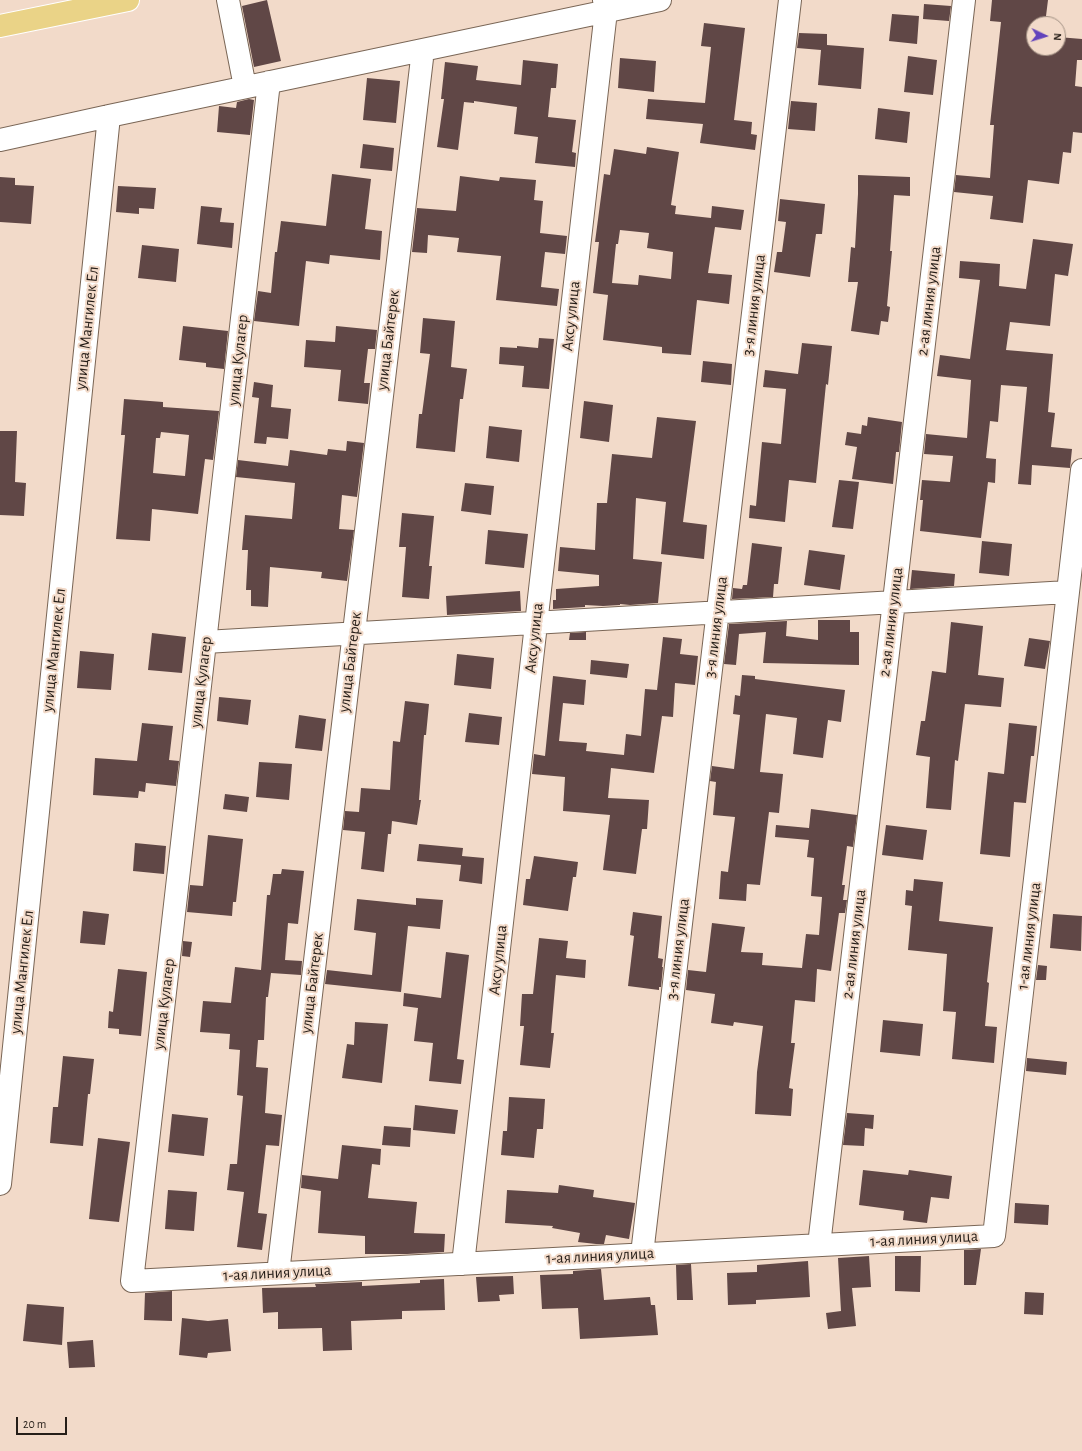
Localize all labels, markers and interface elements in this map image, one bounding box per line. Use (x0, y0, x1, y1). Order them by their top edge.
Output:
north arrow (1026, 16, 1066, 56)
text: N (1052, 33, 1063, 41)
street label: 2-ая линия улица (913, 245, 945, 357)
street label: 3-я линия улица (738, 253, 770, 357)
street label: улица Мангилек Ел (71, 265, 103, 391)
street label: Аксу улица (558, 280, 584, 352)
street label: улица Байтерек (372, 289, 404, 391)
street label: улица Кулагер (224, 314, 252, 406)
street label: 2-ая линия улица (875, 566, 907, 678)
street label: 3-я линия улица (700, 575, 732, 679)
street label: улица Мангилек Ел (38, 587, 70, 713)
street label: Аксу улица (521, 602, 547, 674)
street label: улица Байтерек (334, 611, 366, 713)
street label: улица Кулагер (186, 635, 216, 729)
street label: 1-ая линия улица (1013, 881, 1045, 991)
street label: 2-ая линия улица (838, 888, 870, 1000)
street label: 3-я линия улица (662, 897, 694, 1001)
street label: улица Мангилек Ел (6, 909, 38, 1035)
street label: Аксу улица (485, 924, 511, 996)
street label: улица Байтерек (296, 932, 328, 1034)
street label: улица Кулагер (149, 957, 179, 1051)
street label: 1-ая линия улица (869, 1227, 979, 1251)
street label: 1-ая линия улица (545, 1244, 655, 1268)
street label: 1-ая линия улица (222, 1261, 332, 1285)
scale bar (18, 1409, 69, 1435)
text: 20 m (23, 1418, 46, 1430)

